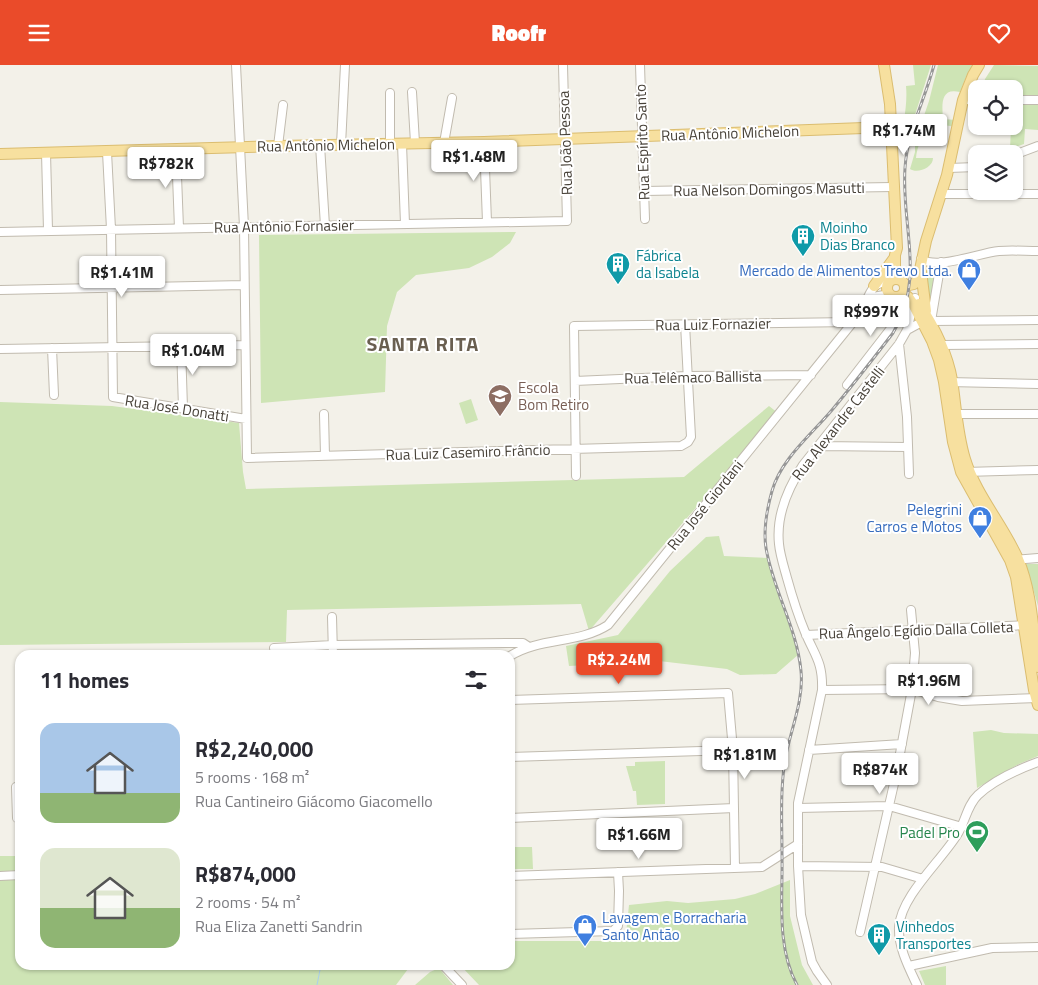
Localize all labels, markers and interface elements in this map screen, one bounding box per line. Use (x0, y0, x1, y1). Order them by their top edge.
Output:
text: Roofr (492, 16, 546, 50)
icon: menu (25, 19, 53, 47)
icon: heart (985, 19, 1013, 47)
map controls (968, 80, 1023, 200)
button: locate (968, 80, 1023, 135)
street label: Rua Espírito Santo (628, 83, 656, 200)
street label: Rua João Pessoa (552, 90, 578, 196)
pin: R$1.74M (858, 113, 950, 156)
text: R$1.74M (872, 118, 936, 142)
street label: Rua Antônio Michelon (661, 119, 799, 147)
street label: Rua Antônio Michelon (257, 132, 395, 158)
pin: R$1.48M (428, 139, 520, 182)
text: R$1.48M (442, 144, 506, 168)
button: layers (968, 145, 1023, 200)
pin: R$782K (125, 147, 207, 189)
text: R$782K (138, 151, 194, 175)
street label: Rua Nelson Domingos Masutti (673, 176, 865, 202)
street label: Rua Antônio Fornasier (214, 213, 354, 239)
place label: Moinho Dias Branco (820, 216, 895, 256)
building icon: Moinho Dias Branco (790, 223, 816, 257)
place label: Fábrica da Isabela (636, 244, 700, 284)
building icon: Fábrica da Isabela (605, 251, 631, 285)
pin: R$1.41M (76, 255, 168, 298)
shop icon: Mercado de Alimentos Trevo Ltda. (956, 257, 982, 291)
place label: Mercado de Alimentos Trevo Ltda. (739, 259, 952, 282)
text: R$1.41M (90, 260, 154, 284)
pin: R$997K (830, 295, 912, 337)
text: R$997K (843, 299, 899, 323)
street label: Rua Luiz Fornazier (655, 311, 771, 337)
district label: SANTA RITA (367, 328, 479, 359)
pin: R$1.04M (147, 333, 239, 376)
text: R$1.04M (161, 338, 225, 362)
street label: Rua Alexandre Castelli (786, 361, 890, 485)
street label: Rua Telêmaco Ballista (624, 364, 762, 390)
place label: Escola Bom Retiro (518, 376, 589, 416)
school or university icon: Escola Bom Retiro (487, 383, 513, 417)
street label: Rua José Donatti (123, 388, 231, 428)
street label: Rua Luiz Casemiro Frâncio (385, 438, 551, 466)
street label: Rua José Giordani (661, 455, 749, 555)
place label: Pelegrini Carros e Motos (866, 498, 962, 538)
shop icon: Pelegrini Carros e Motos (967, 505, 993, 539)
street label: Rua Ângelo Egídio Dalla Colleta (818, 615, 1014, 645)
pin: R$2.24M (573, 643, 665, 685)
text: R$2.24M (587, 647, 651, 671)
pin: R$1.96M (883, 663, 975, 706)
text: 11 homes (40, 664, 129, 696)
icon: filters (462, 666, 490, 694)
text: R$1.96M (897, 668, 961, 692)
text: R$2,240,000 (195, 733, 313, 765)
pin: R$1.81M (699, 737, 791, 780)
text: R$1.81M (713, 742, 777, 766)
icon: home (80, 743, 140, 803)
pin: R$874K (839, 753, 921, 795)
text: R$874K (852, 757, 908, 781)
text: 5 rooms · 168 m² (195, 765, 309, 789)
text: Rua Cantineiro Giácomo Giacomello (195, 789, 433, 813)
pin: R$1.66M (593, 817, 685, 860)
sports icon: Padel Pro (964, 819, 990, 853)
place label: Padel Pro (900, 821, 960, 844)
text: R$1.66M (607, 822, 671, 846)
text: R$874,000 (195, 858, 296, 890)
icon: home (80, 868, 140, 928)
text: 2 rooms · 54 m² (195, 890, 300, 914)
place label: Lavagem e Borracharia Santo Antão (602, 906, 747, 946)
shop icon: Lavagem e Borracharia Santo Antão (572, 913, 598, 947)
text: Rua Eliza Zanetti Sandrin (195, 914, 363, 938)
place label: Vinhedos Transportes (896, 915, 971, 955)
building icon: Vinhedos Transportes (866, 922, 892, 956)

